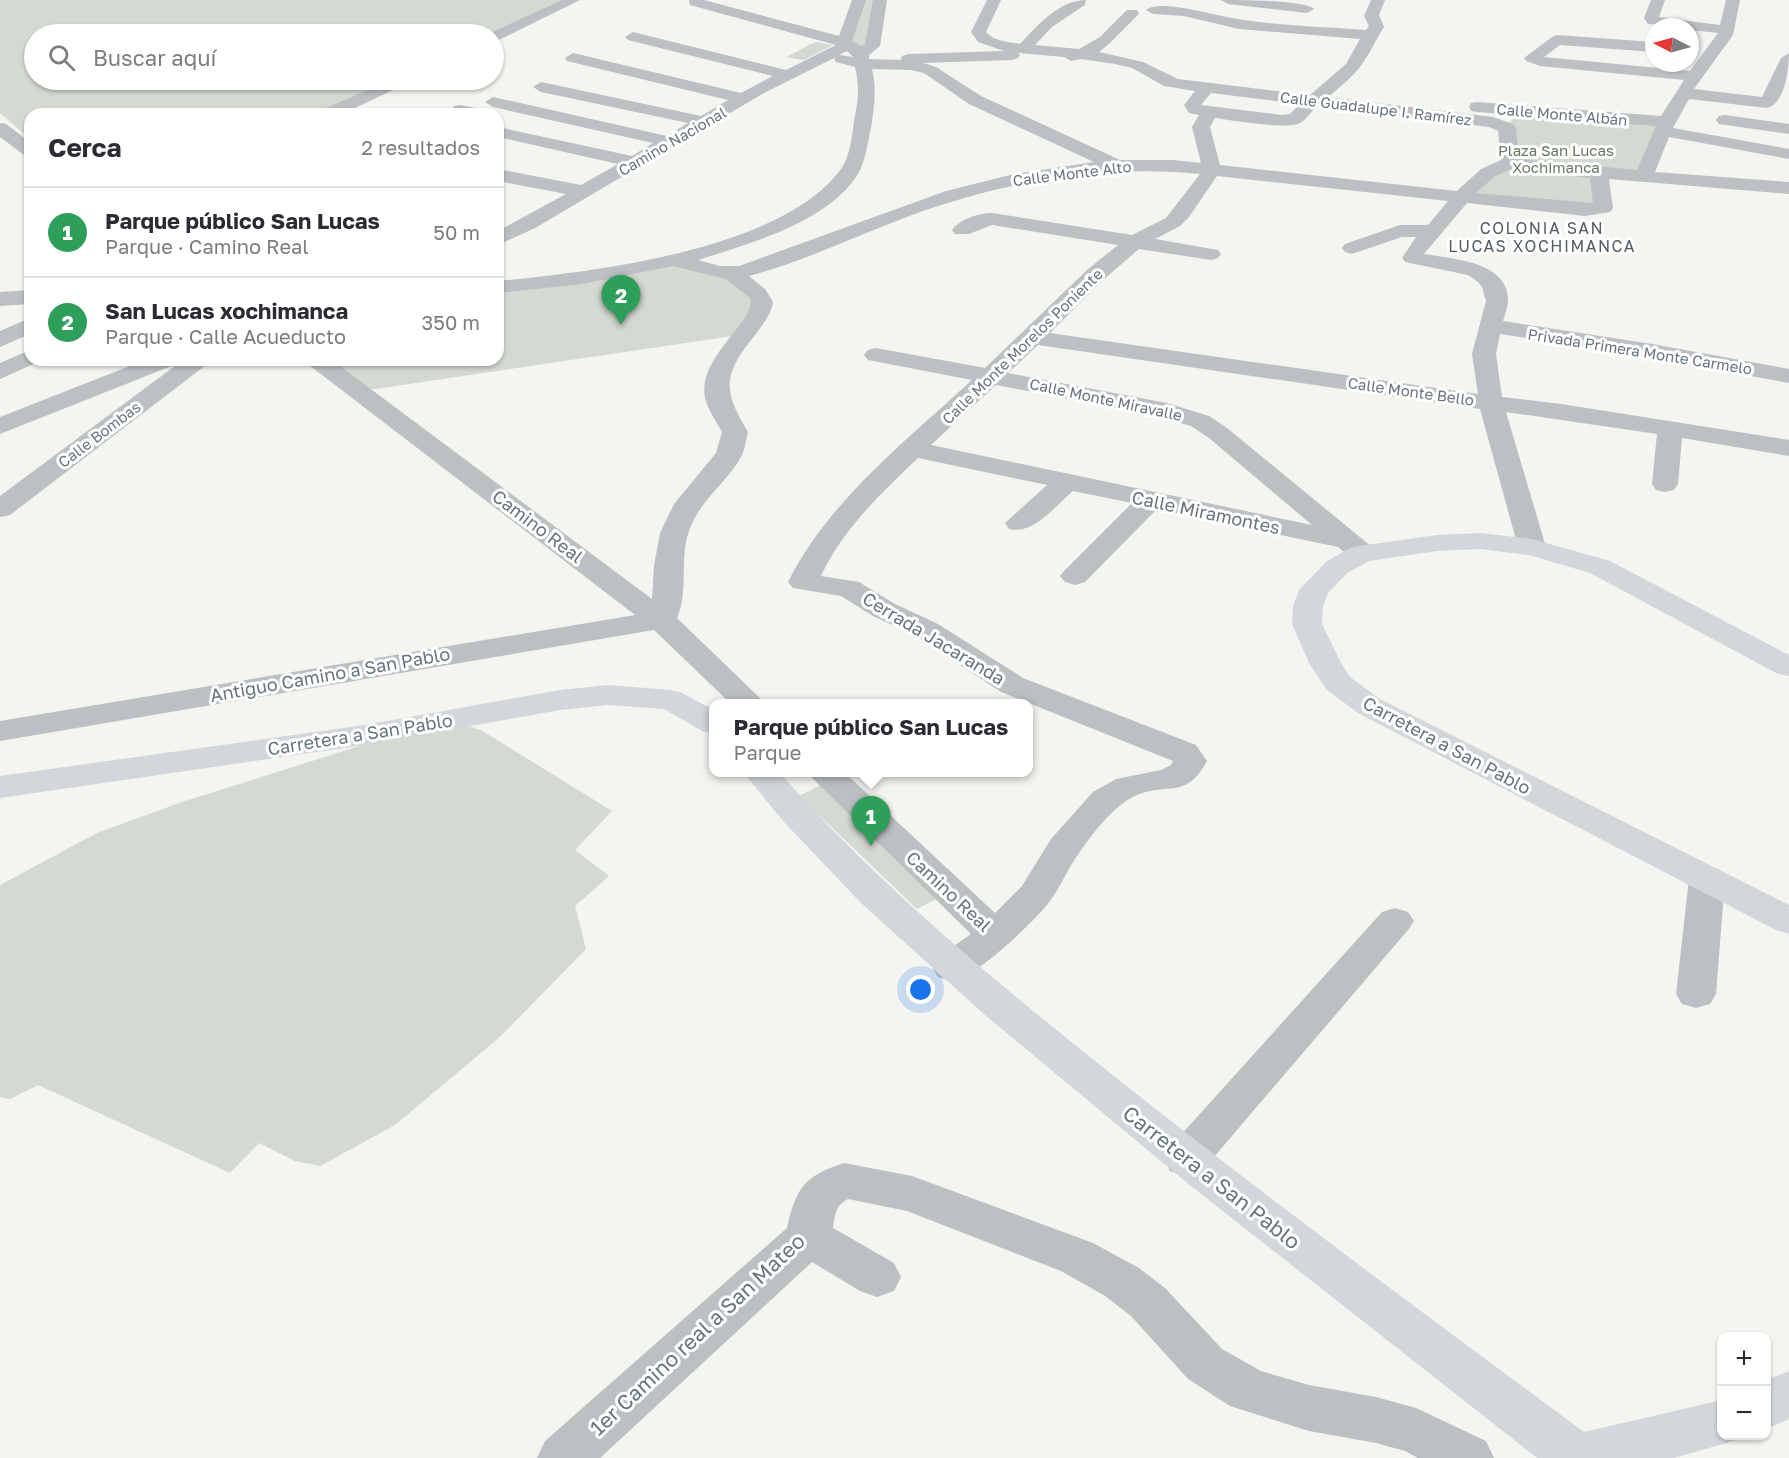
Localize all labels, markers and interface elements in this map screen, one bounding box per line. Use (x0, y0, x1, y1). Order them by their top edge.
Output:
north arrow (1645, 18, 1699, 72)
search box (24, 24, 504, 90)
icon: search (45, 41, 78, 74)
text: Buscar aquí (93, 44, 216, 71)
street label: Calle Guadalupe I. Ramírez (1279, 87, 1473, 129)
street label: Calle Monte Albán (1496, 99, 1628, 129)
street label: Camino Nacional (615, 103, 729, 179)
text: Cerca (48, 132, 122, 163)
text: 2 resultados (361, 135, 480, 159)
park label: Plaza San Lucas Xochimanca (1498, 141, 1614, 176)
street label: Calle Monte Alto (1012, 157, 1132, 189)
text: Parque público San Lucas (105, 207, 380, 234)
district label: COLONIA SAN LUCAS XOCHIMANCA (1448, 218, 1636, 256)
text: 1 (62, 220, 73, 244)
text: 50 m (433, 220, 480, 244)
text: Parque · Camino Real (105, 234, 309, 258)
street label: Calle Monte Morelos Poniente (938, 264, 1106, 428)
pin: 2 (602, 276, 640, 325)
text: San Lucas xochimanca (105, 297, 348, 324)
text: 2 (61, 310, 74, 334)
text: 350 m (422, 310, 480, 334)
text: Parque · Calle Acueducto (105, 324, 346, 348)
street label: Privada Primera Monte Carmelo (1527, 324, 1753, 378)
street label: Calle Monte Bello (1347, 373, 1475, 409)
street label: Calle Monte Miravalle (1028, 374, 1184, 424)
street label: Calle Bombas (54, 397, 144, 471)
street label: Camino Real (488, 485, 588, 567)
street label: Calle Miramontes (1130, 486, 1282, 538)
street label: Cerrada Jacaranda (859, 587, 1009, 689)
street label: Antiguo Camino a San Pablo (208, 642, 452, 706)
street label: Carretera a San Pablo (1359, 691, 1535, 799)
popup (709, 699, 1033, 777)
street label: Carretera a San Pablo (266, 709, 454, 759)
text: Parque público San Lucas (734, 713, 1008, 740)
text: Parque (734, 740, 801, 764)
pin: 1 (852, 796, 890, 846)
street label: Camino Real (902, 846, 996, 936)
your location (906, 975, 935, 1004)
street label: Carretera a San Pablo (1118, 1100, 1306, 1254)
street label: 1er Camino real a San Mateo (584, 1228, 810, 1440)
map controls (1717, 1332, 1771, 1440)
button: + (1717, 1332, 1771, 1386)
button: − (1717, 1386, 1771, 1440)

